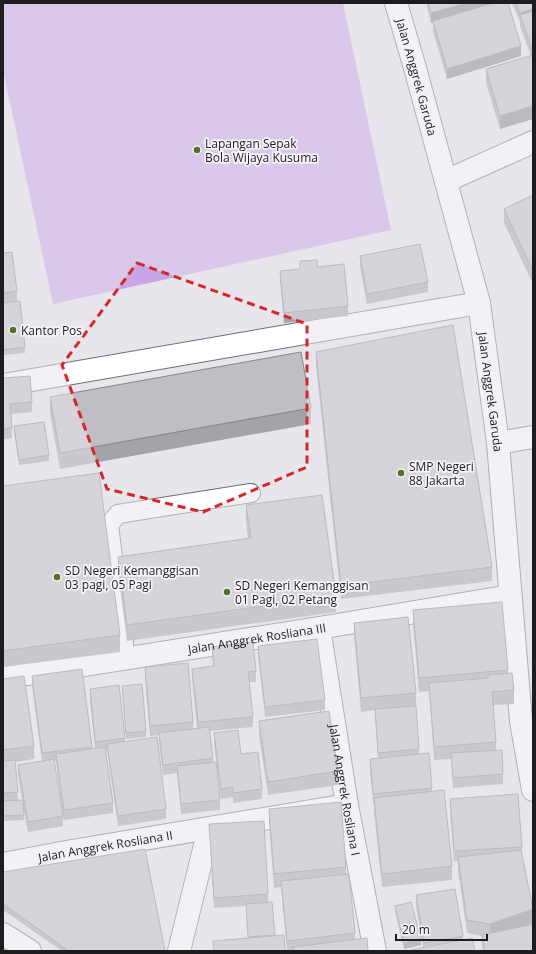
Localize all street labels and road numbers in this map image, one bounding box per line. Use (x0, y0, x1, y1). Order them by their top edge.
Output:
street label: Jalan Anggrek Garuda (392, 16, 442, 137)
street label: Jalan Anggrek Garuda (474, 330, 507, 453)
street label: Jalan Anggrek Rosliana III (186, 618, 327, 657)
street label: Jalan Anggrek Rosliana I (326, 722, 365, 857)
street label: Jalan Anggrek Rosliana II (36, 826, 174, 866)

